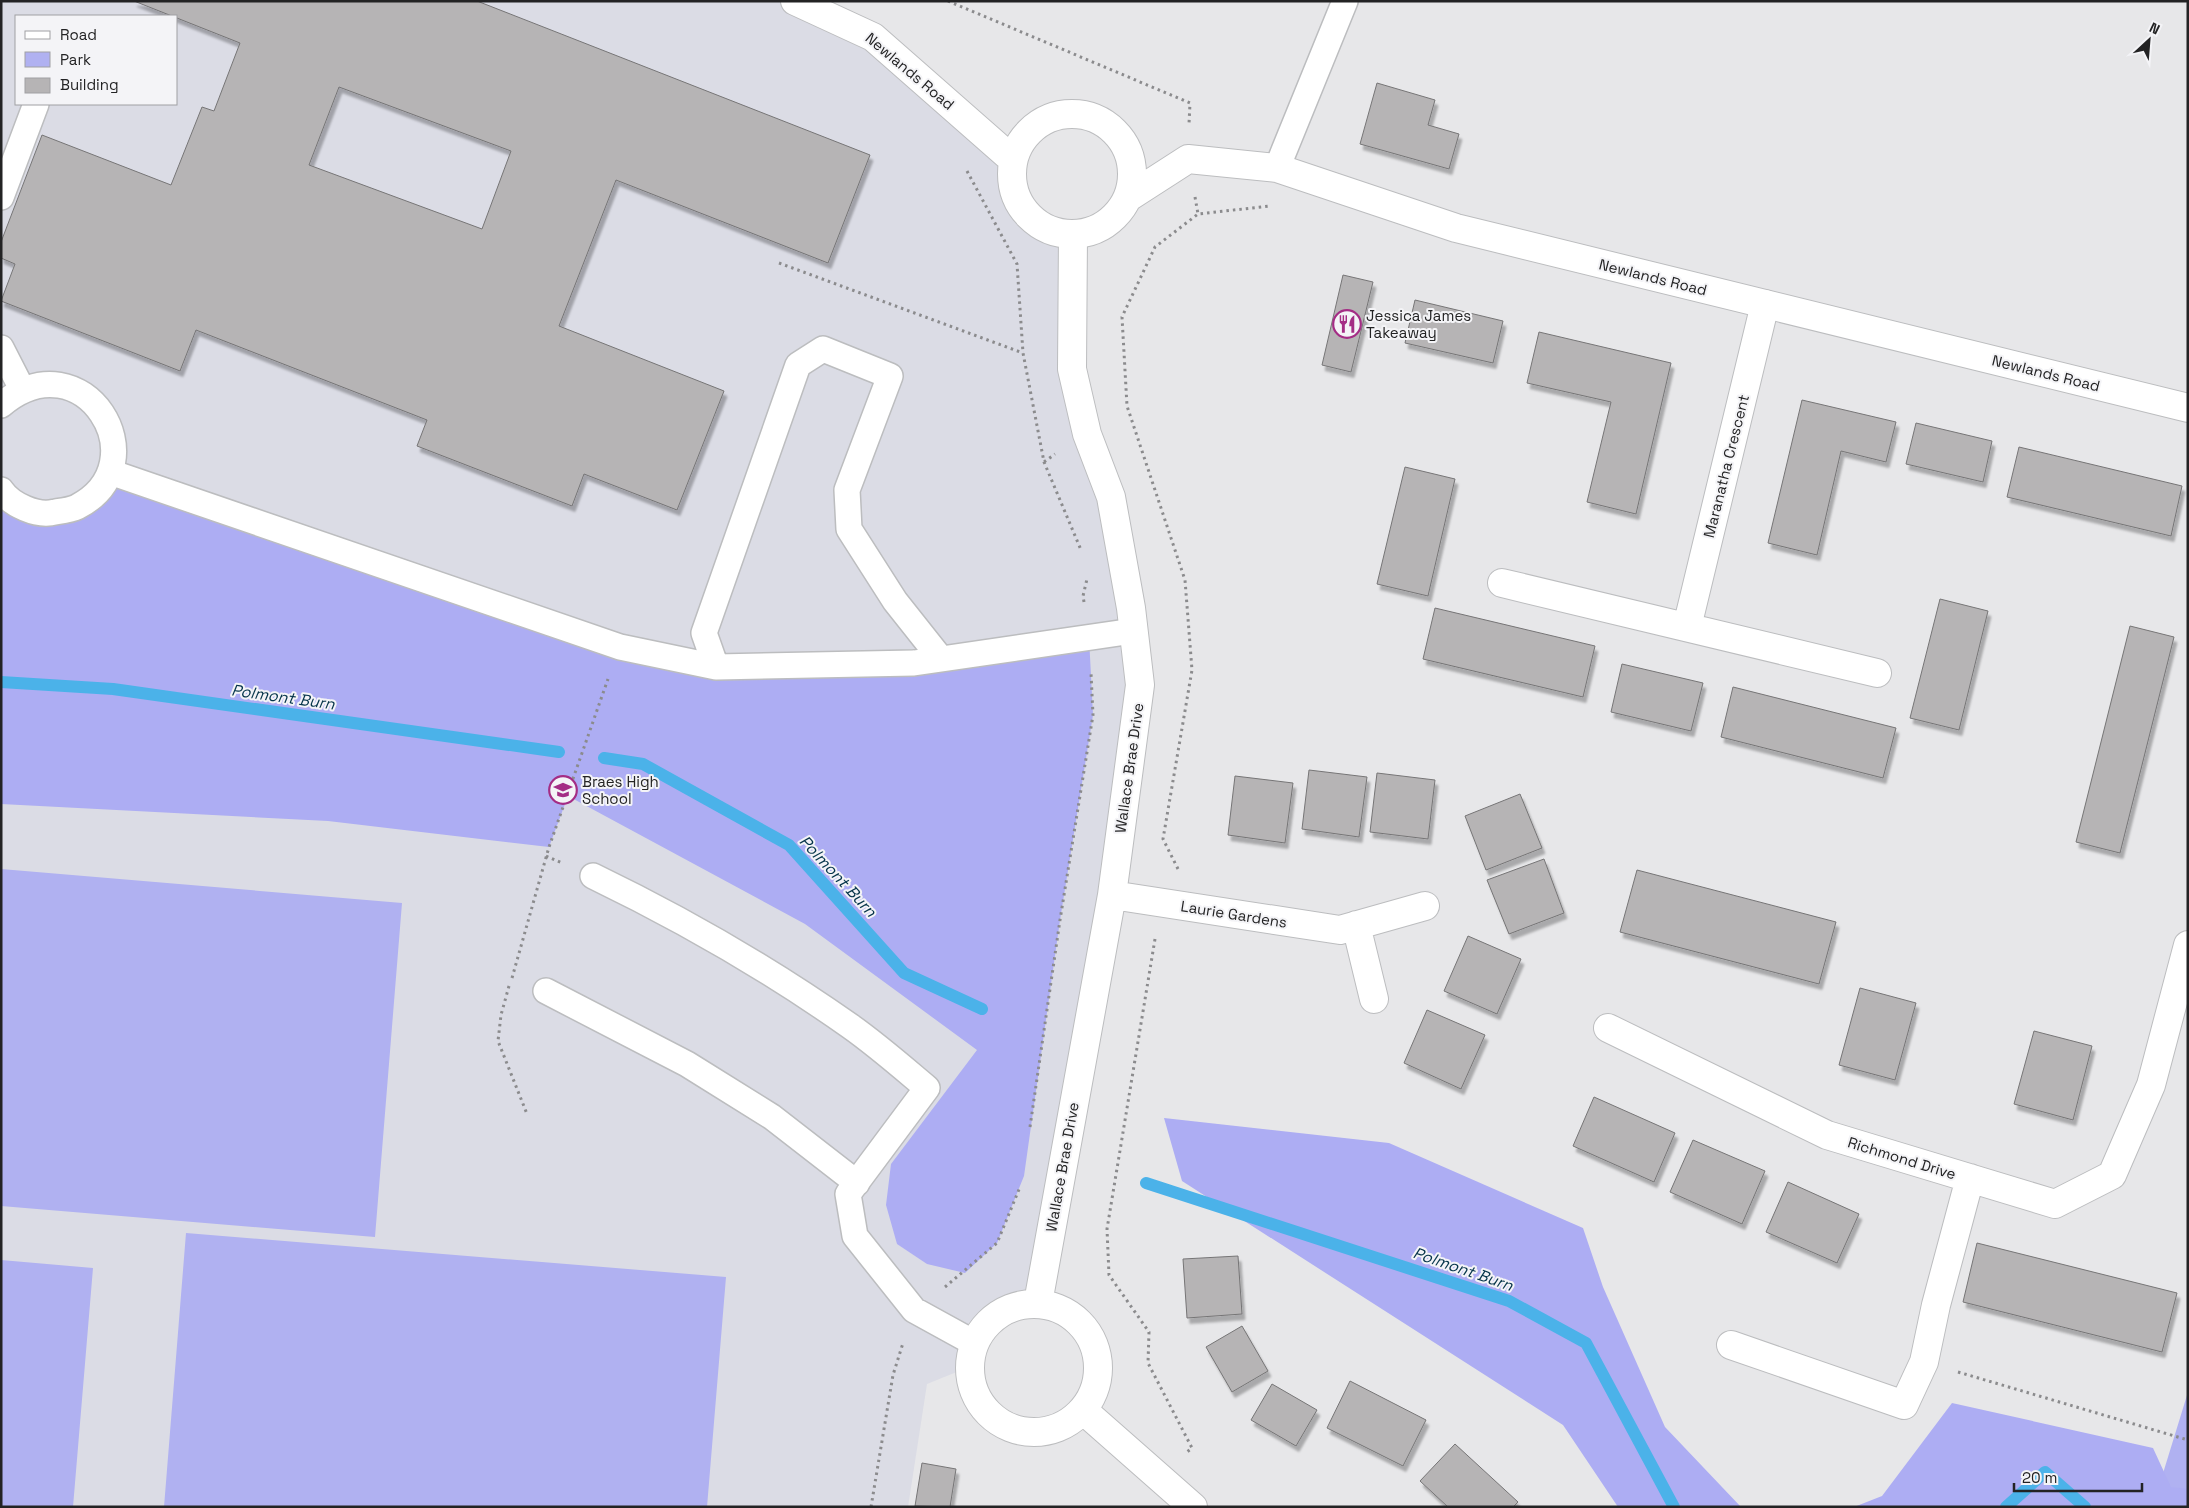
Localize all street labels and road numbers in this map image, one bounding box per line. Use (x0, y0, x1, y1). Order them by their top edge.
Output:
street label: Newlands Road (862, 28, 958, 114)
street label: Newlands Road (1597, 254, 1709, 300)
street label: Newlands Road (1990, 350, 2102, 396)
street label: Maranatha Crescent (1699, 392, 1753, 540)
street label: Wallace Brae Drive (1110, 701, 1148, 834)
street label: Laurie Gardens (1179, 896, 1289, 932)
street label: Wallace Brae Drive (1041, 1100, 1083, 1233)
street label: Richmond Drive (1846, 1133, 1959, 1184)

